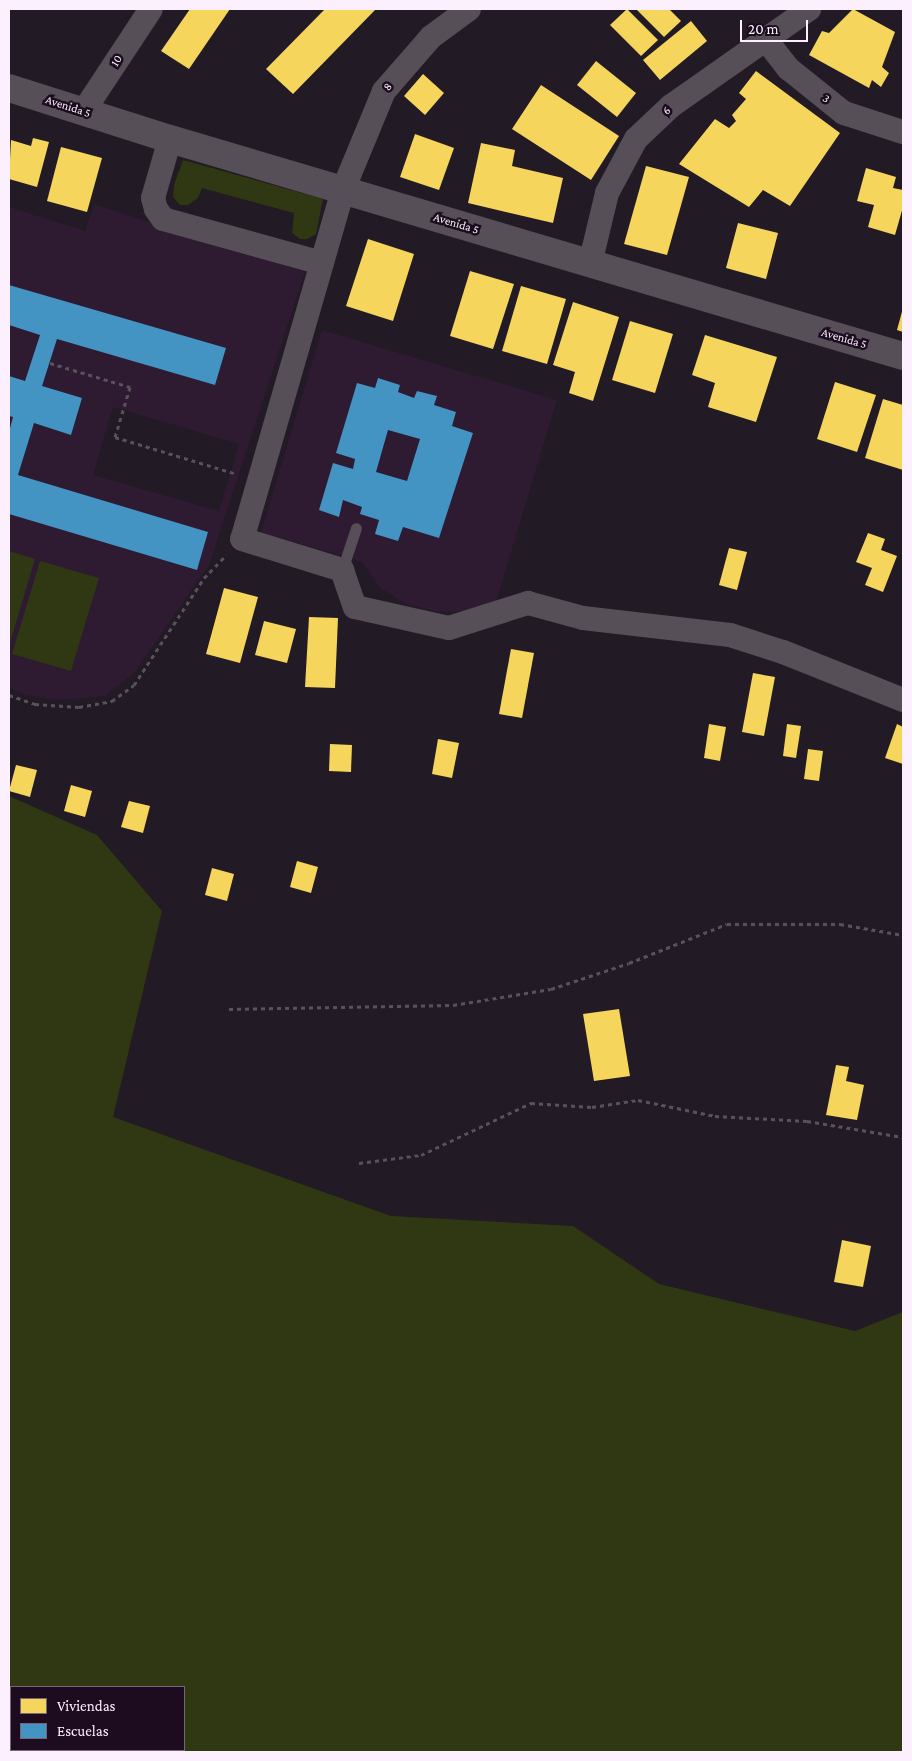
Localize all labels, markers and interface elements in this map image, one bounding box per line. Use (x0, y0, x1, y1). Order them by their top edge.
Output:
scale bar (742, 10, 810, 42)
text: 20 m (748, 21, 779, 37)
street label: 10 (108, 53, 126, 69)
street label: 8 (380, 80, 396, 94)
street label: 3 (819, 92, 833, 106)
street label: Avenida 5 (44, 93, 92, 121)
street label: 6 (660, 104, 674, 118)
street label: Avenida 5 (432, 210, 480, 238)
street label: Avenida 5 (820, 326, 868, 352)
legend (10, 1686, 185, 1751)
text: Viviendas (57, 1698, 116, 1714)
text: Escuelas (57, 1723, 109, 1739)

